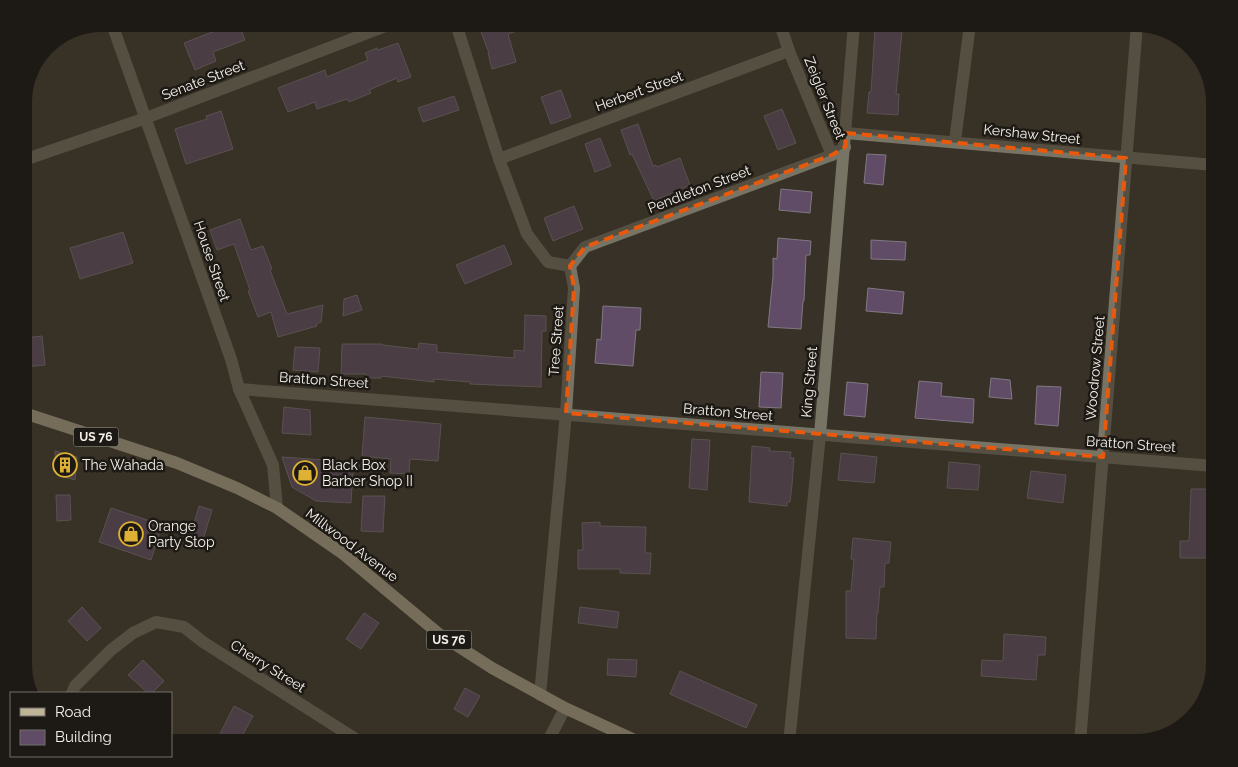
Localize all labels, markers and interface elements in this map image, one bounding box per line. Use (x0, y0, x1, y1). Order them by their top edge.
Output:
street label: Zeigler Street (801, 54, 849, 142)
street label: Senate Street (159, 57, 247, 103)
street label: Herbert Street (593, 68, 685, 114)
street label: Kershaw Street (983, 121, 1082, 147)
street label: Pendleton Street (645, 162, 753, 216)
street label: House Street (191, 219, 233, 304)
street label: Tree Street (546, 305, 566, 377)
street label: Woodrow Street (1082, 315, 1108, 421)
street label: King Street (798, 346, 820, 418)
street label: Bratton Street (279, 369, 370, 391)
street label: Bratton Street (683, 400, 774, 424)
road number: US 76 (74, 428, 118, 447)
street label: Bratton Street (1086, 433, 1177, 455)
building icon: The Wahada (52, 452, 78, 478)
place label: The Wahada (82, 457, 164, 473)
place label: Black Box Barber Shop II (322, 457, 413, 489)
shop icon: Black Box Barber Shop II (292, 460, 318, 486)
street label: Millwood Avenue (303, 505, 401, 585)
place label: Orange Party Stop (148, 518, 215, 550)
shop icon: Orange Party Stop (118, 521, 144, 547)
road number: US 76 (426, 630, 472, 650)
street label: Cherry Street (228, 637, 309, 696)
legend (10, 692, 172, 757)
text: Road (55, 703, 91, 721)
text: Building (55, 728, 112, 746)

